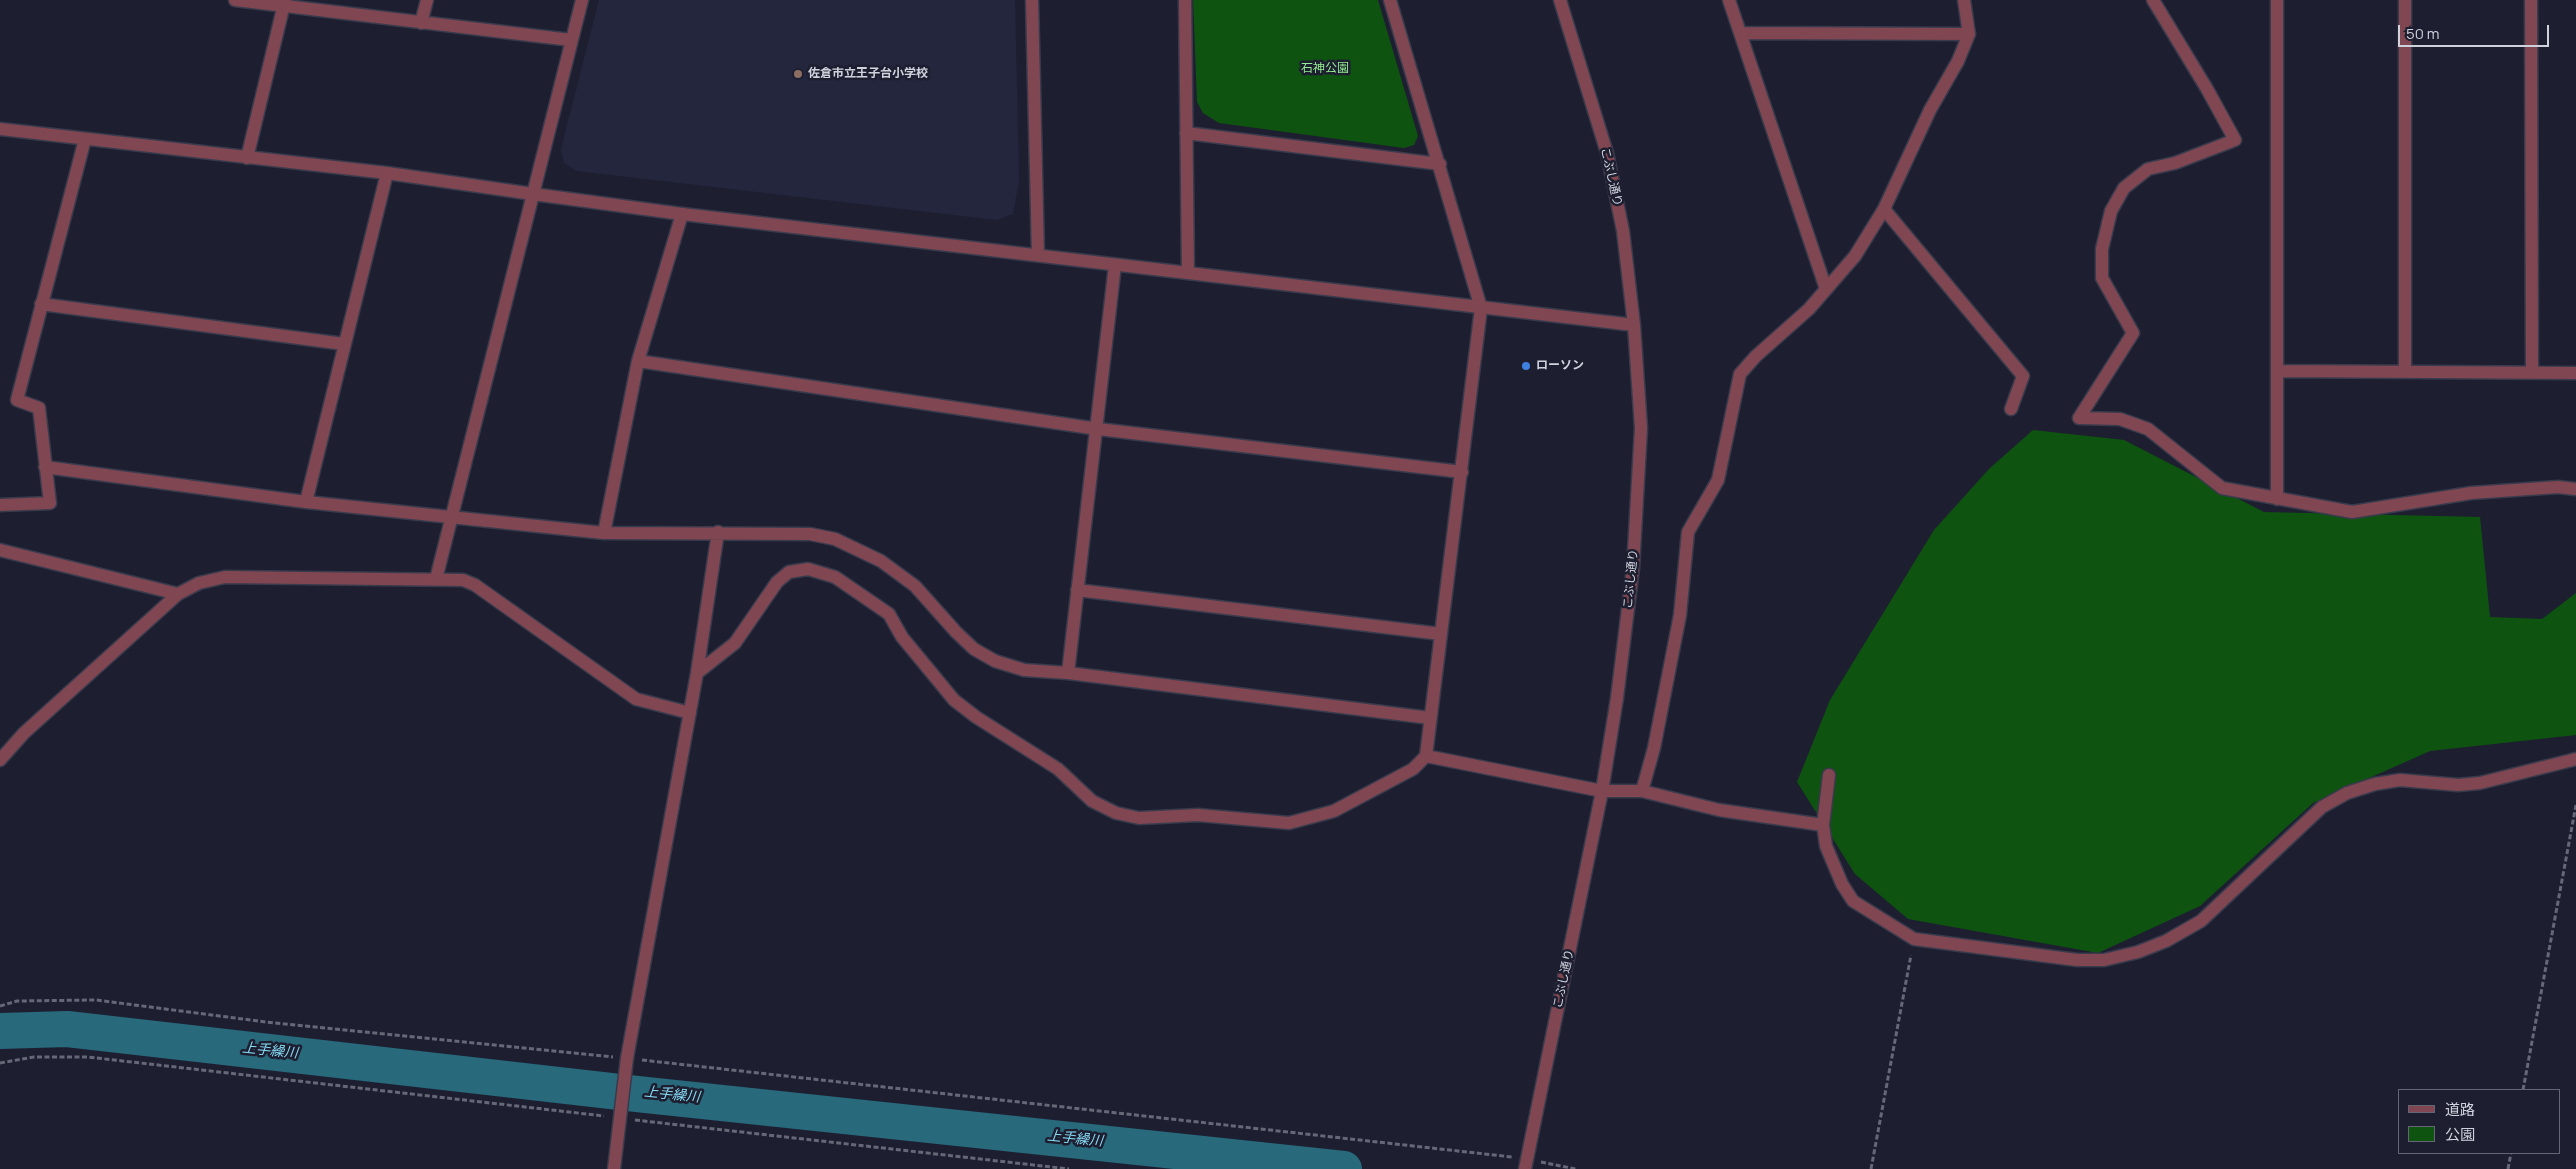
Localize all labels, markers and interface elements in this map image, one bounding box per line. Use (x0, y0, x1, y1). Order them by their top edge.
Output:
scale bar (2401, 15, 2552, 47)
text: 50 m (2406, 23, 2440, 44)
park label: 石神公園 (1301, 62, 1349, 76)
place label: 佐倉市立王子台小学校 (808, 67, 928, 81)
marker: 佐倉市立王子台小学校 (792, 68, 804, 80)
street label: こぶし通り (1597, 146, 1625, 208)
place label: ローソン (1536, 359, 1584, 373)
marker: ローソン (1520, 360, 1532, 372)
street label: こぶし通り (1621, 548, 1641, 610)
street label: こぶし通り (1551, 948, 1577, 1010)
water label: 上手繰川 (241, 1040, 299, 1062)
water label: 上手繰川 (643, 1084, 701, 1106)
legend (2398, 1089, 2561, 1154)
text: 道路 (2445, 1099, 2475, 1120)
text: 公園 (2445, 1124, 2475, 1145)
water label: 上手繰川 (1046, 1128, 1104, 1150)

